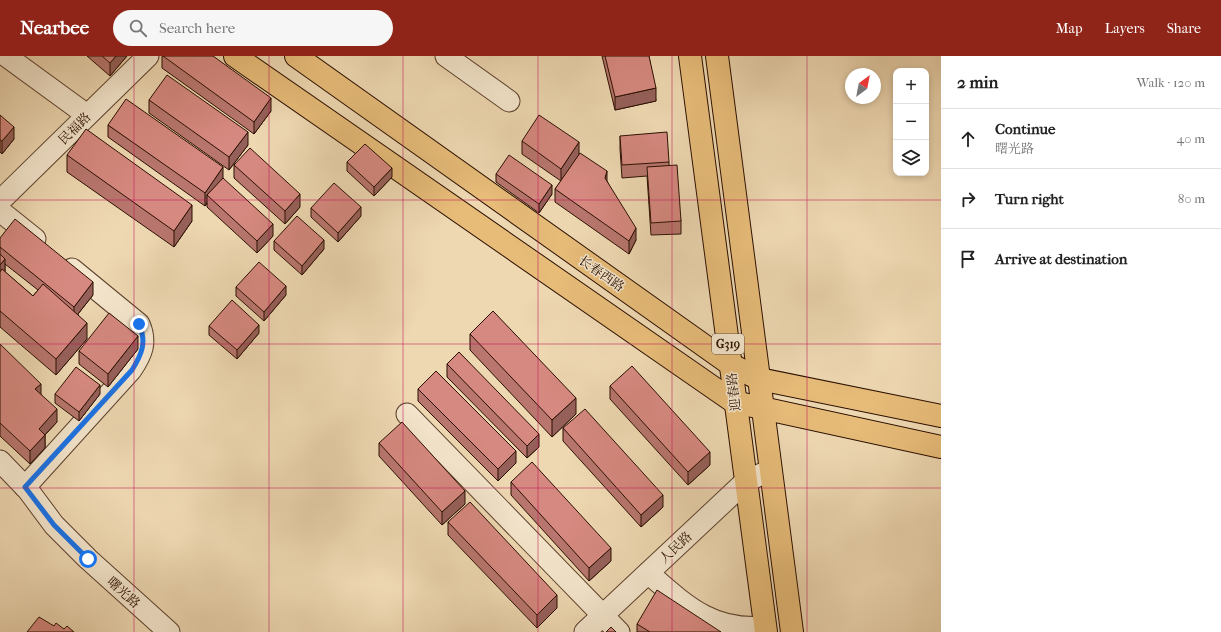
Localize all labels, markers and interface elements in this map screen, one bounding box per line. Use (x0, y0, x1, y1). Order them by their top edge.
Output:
search box (113, 10, 393, 46)
text: Nearbee (20, 17, 89, 39)
icon: search (127, 17, 149, 39)
text: Search here (159, 19, 235, 37)
text: Map (1056, 20, 1083, 37)
text: Layers (1105, 20, 1145, 37)
text: Share (1167, 20, 1201, 37)
north arrow (845, 68, 881, 104)
map controls (893, 68, 929, 176)
button: + (893, 68, 929, 104)
text: 2 min (957, 72, 998, 92)
text: Walk · 120 m (1137, 75, 1205, 90)
button: − (893, 104, 929, 140)
street label: 民福路 (55, 109, 93, 147)
text: Continue (995, 120, 1055, 138)
icon: ahead (957, 128, 979, 150)
text: 40 m (1177, 131, 1205, 146)
button: layers (893, 140, 929, 176)
text: 曙光路 (995, 141, 1034, 156)
icon: right (957, 188, 979, 210)
text: Turn right (995, 190, 1064, 208)
text: 80 m (1178, 191, 1205, 206)
icon: arrive (957, 248, 979, 270)
text: Arrive at destination (995, 250, 1127, 268)
street label: 长春西路 (576, 252, 627, 294)
route end (130, 315, 148, 333)
road number: G319 (712, 334, 744, 354)
street label: 迎春路 (724, 372, 743, 412)
street label: 人民路 (656, 529, 695, 566)
route start (79, 550, 97, 568)
street label: 曙光路 (104, 574, 143, 611)

